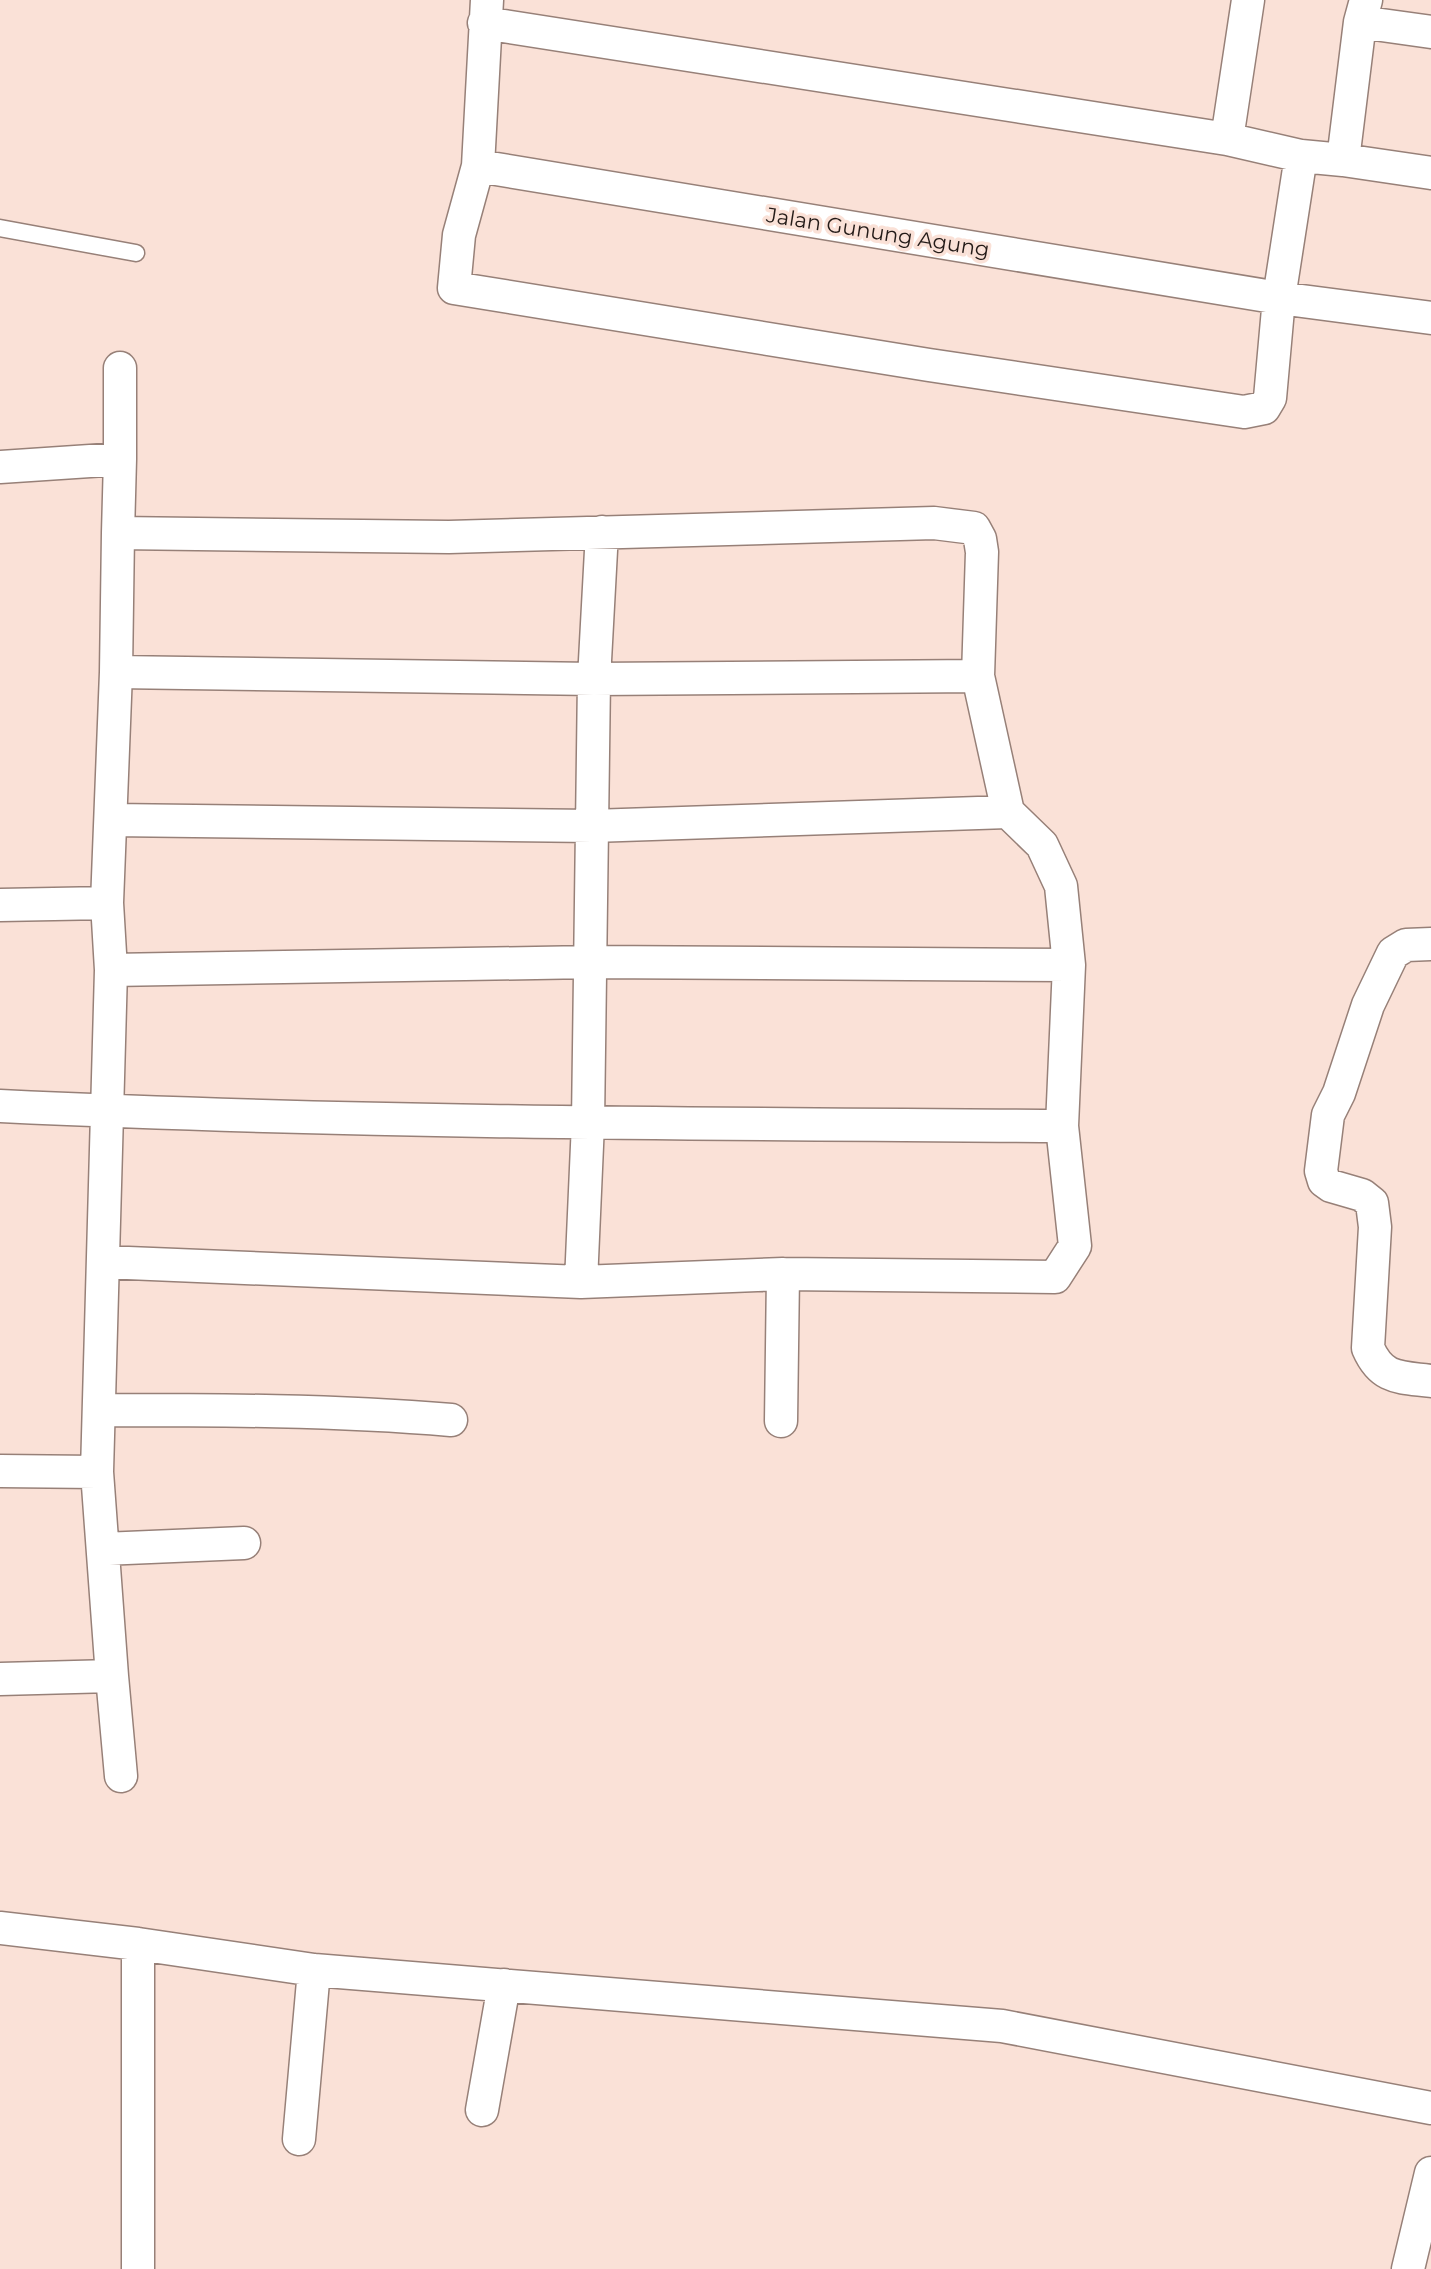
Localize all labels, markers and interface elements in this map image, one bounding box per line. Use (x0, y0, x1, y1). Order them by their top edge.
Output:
street label: Jalan Gunung Agung (764, 202, 991, 262)

